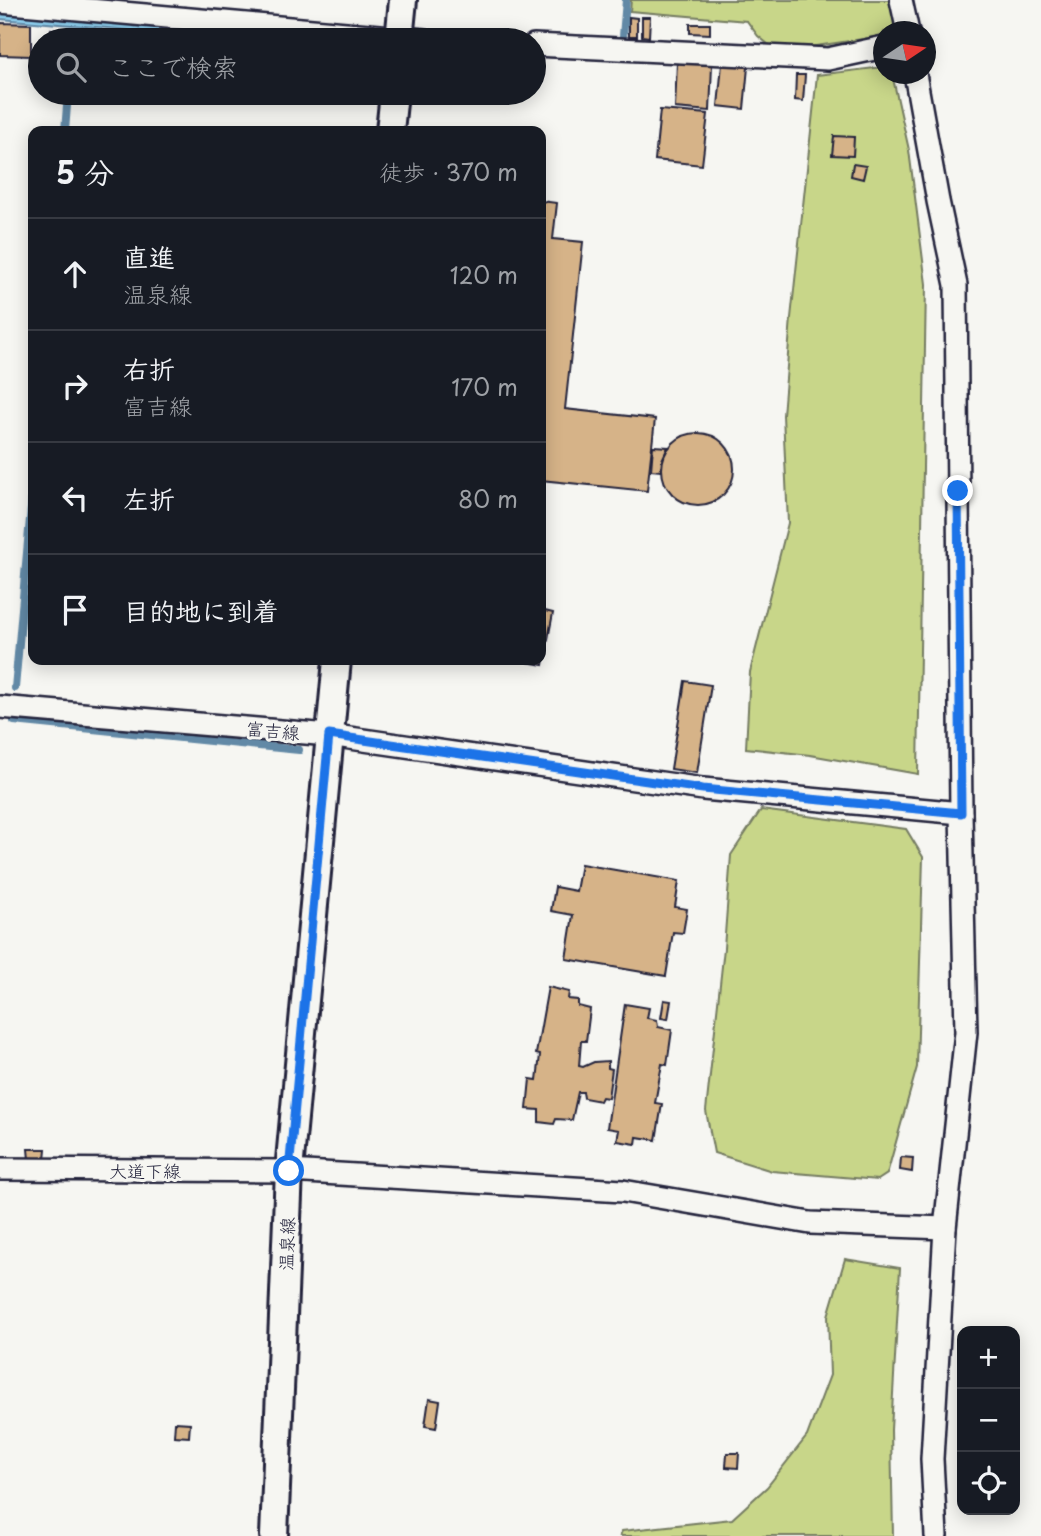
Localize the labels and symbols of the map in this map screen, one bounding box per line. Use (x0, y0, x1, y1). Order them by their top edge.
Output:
north arrow (873, 21, 936, 84)
route end (942, 475, 973, 506)
street label: 富吉線 (245, 714, 301, 746)
route start (273, 1155, 304, 1186)
street label: 大道下線 (109, 1157, 181, 1184)
street label: 温泉線 (272, 1217, 300, 1271)

